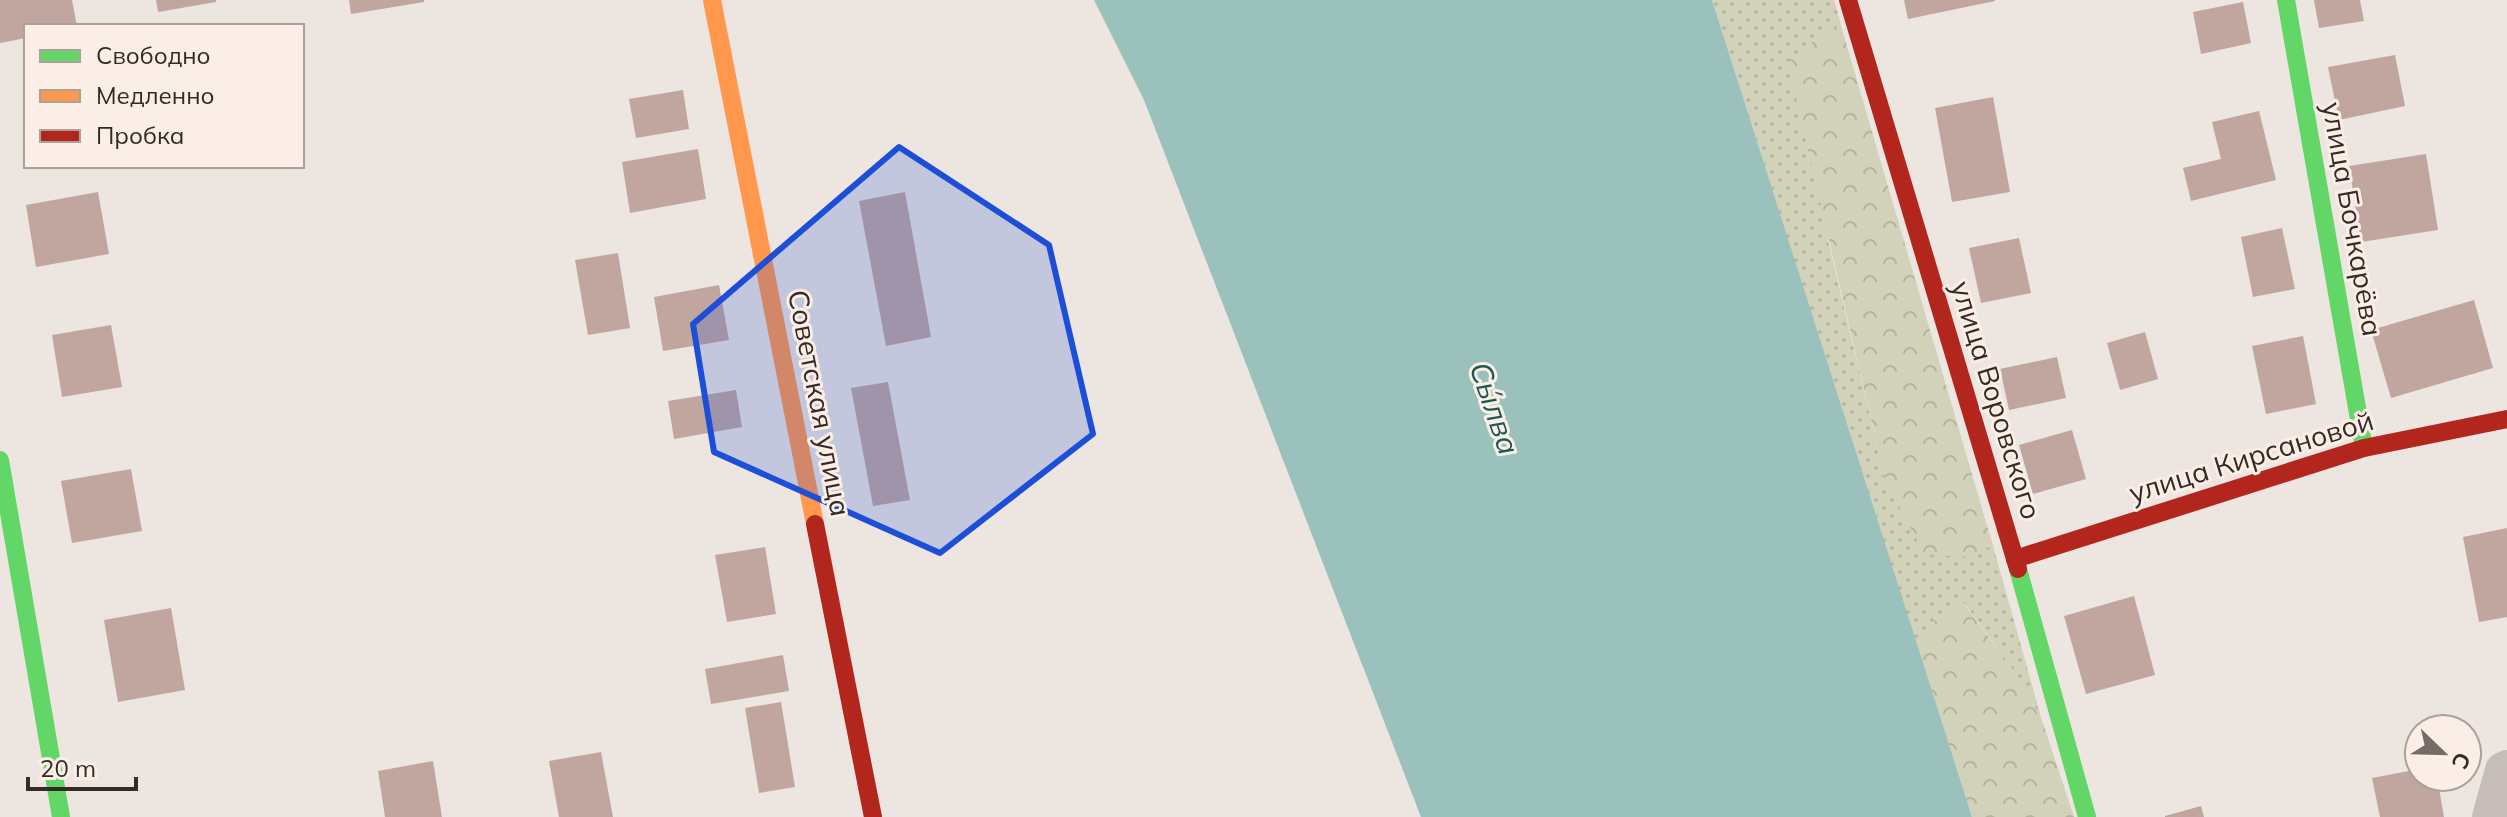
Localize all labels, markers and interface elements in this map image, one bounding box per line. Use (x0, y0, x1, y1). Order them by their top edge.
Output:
legend (24, 24, 304, 168)
text: Свободно (96, 40, 211, 70)
text: Медленно (96, 80, 215, 110)
street label: улица Бочкарёва (2315, 99, 2391, 339)
text: Пробка (96, 120, 184, 150)
street label: улица Воровского (1944, 277, 2050, 523)
street label: Советская улица (781, 287, 859, 519)
water label: Сы́лва (1461, 357, 1529, 459)
street label: улица Кирсановой (2125, 402, 2377, 510)
north arrow (2403, 713, 2483, 793)
scale bar (28, 741, 136, 791)
text: С (2446, 748, 2477, 773)
text: 20 m (40, 753, 96, 783)

